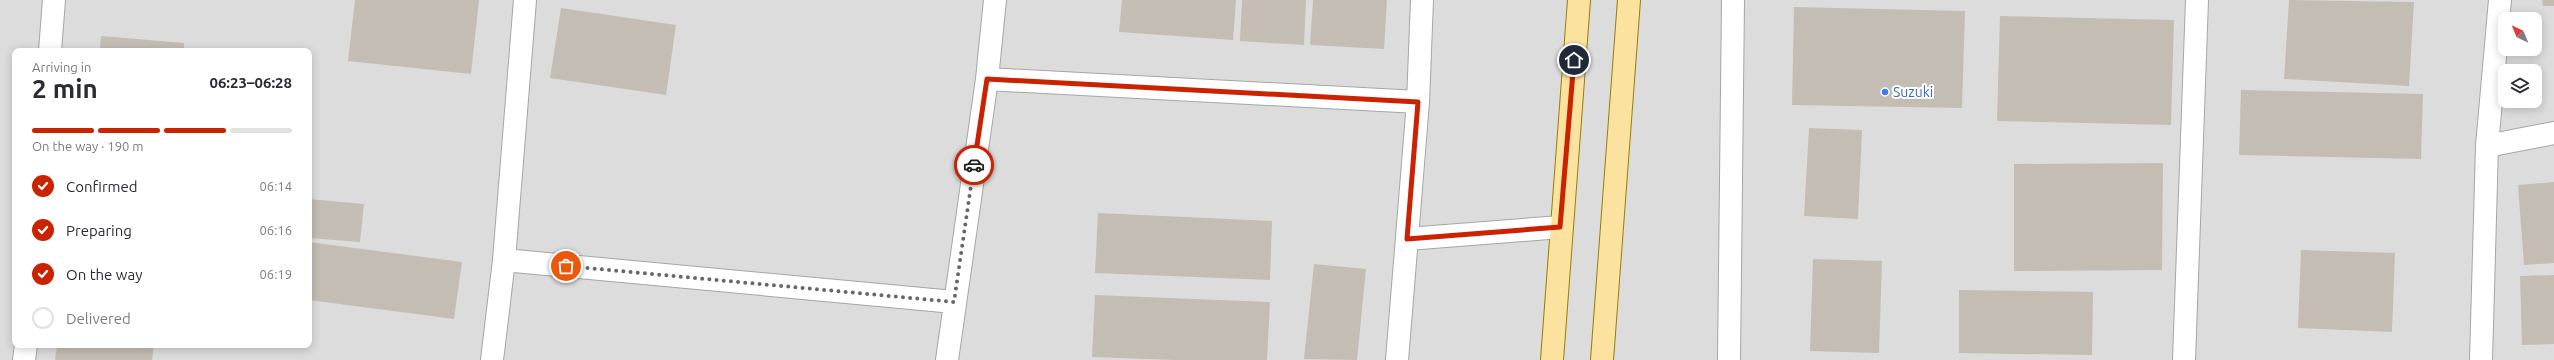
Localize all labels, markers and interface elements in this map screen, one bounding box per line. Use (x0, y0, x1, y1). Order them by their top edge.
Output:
north arrow (2498, 12, 2542, 56)
map controls (2498, 12, 2542, 108)
pin (1557, 43, 1591, 77)
icon: home (1563, 49, 1585, 71)
text: Arriving in (32, 60, 91, 74)
button: layers (2498, 64, 2542, 108)
text: 2 min (32, 74, 98, 103)
text: 06:23–06:28 (209, 74, 292, 91)
place label: Suzuki (1893, 84, 1933, 100)
marker: Suzuki (1880, 87, 1890, 97)
text: On the way · 190 m (32, 139, 144, 153)
courier (954, 145, 994, 185)
icon: car (963, 154, 985, 176)
icon: check (32, 175, 54, 197)
text: Confirmed (66, 178, 138, 195)
text: 06:14 (259, 179, 292, 193)
icon: check (32, 219, 54, 241)
text: Preparing (66, 222, 132, 239)
text: 06:16 (259, 223, 292, 237)
pin (549, 249, 583, 283)
icon: bag (555, 255, 577, 277)
icon: check (32, 263, 54, 285)
text: On the way (66, 266, 142, 283)
text: 06:19 (259, 267, 292, 281)
text: Delivered (66, 310, 131, 327)

